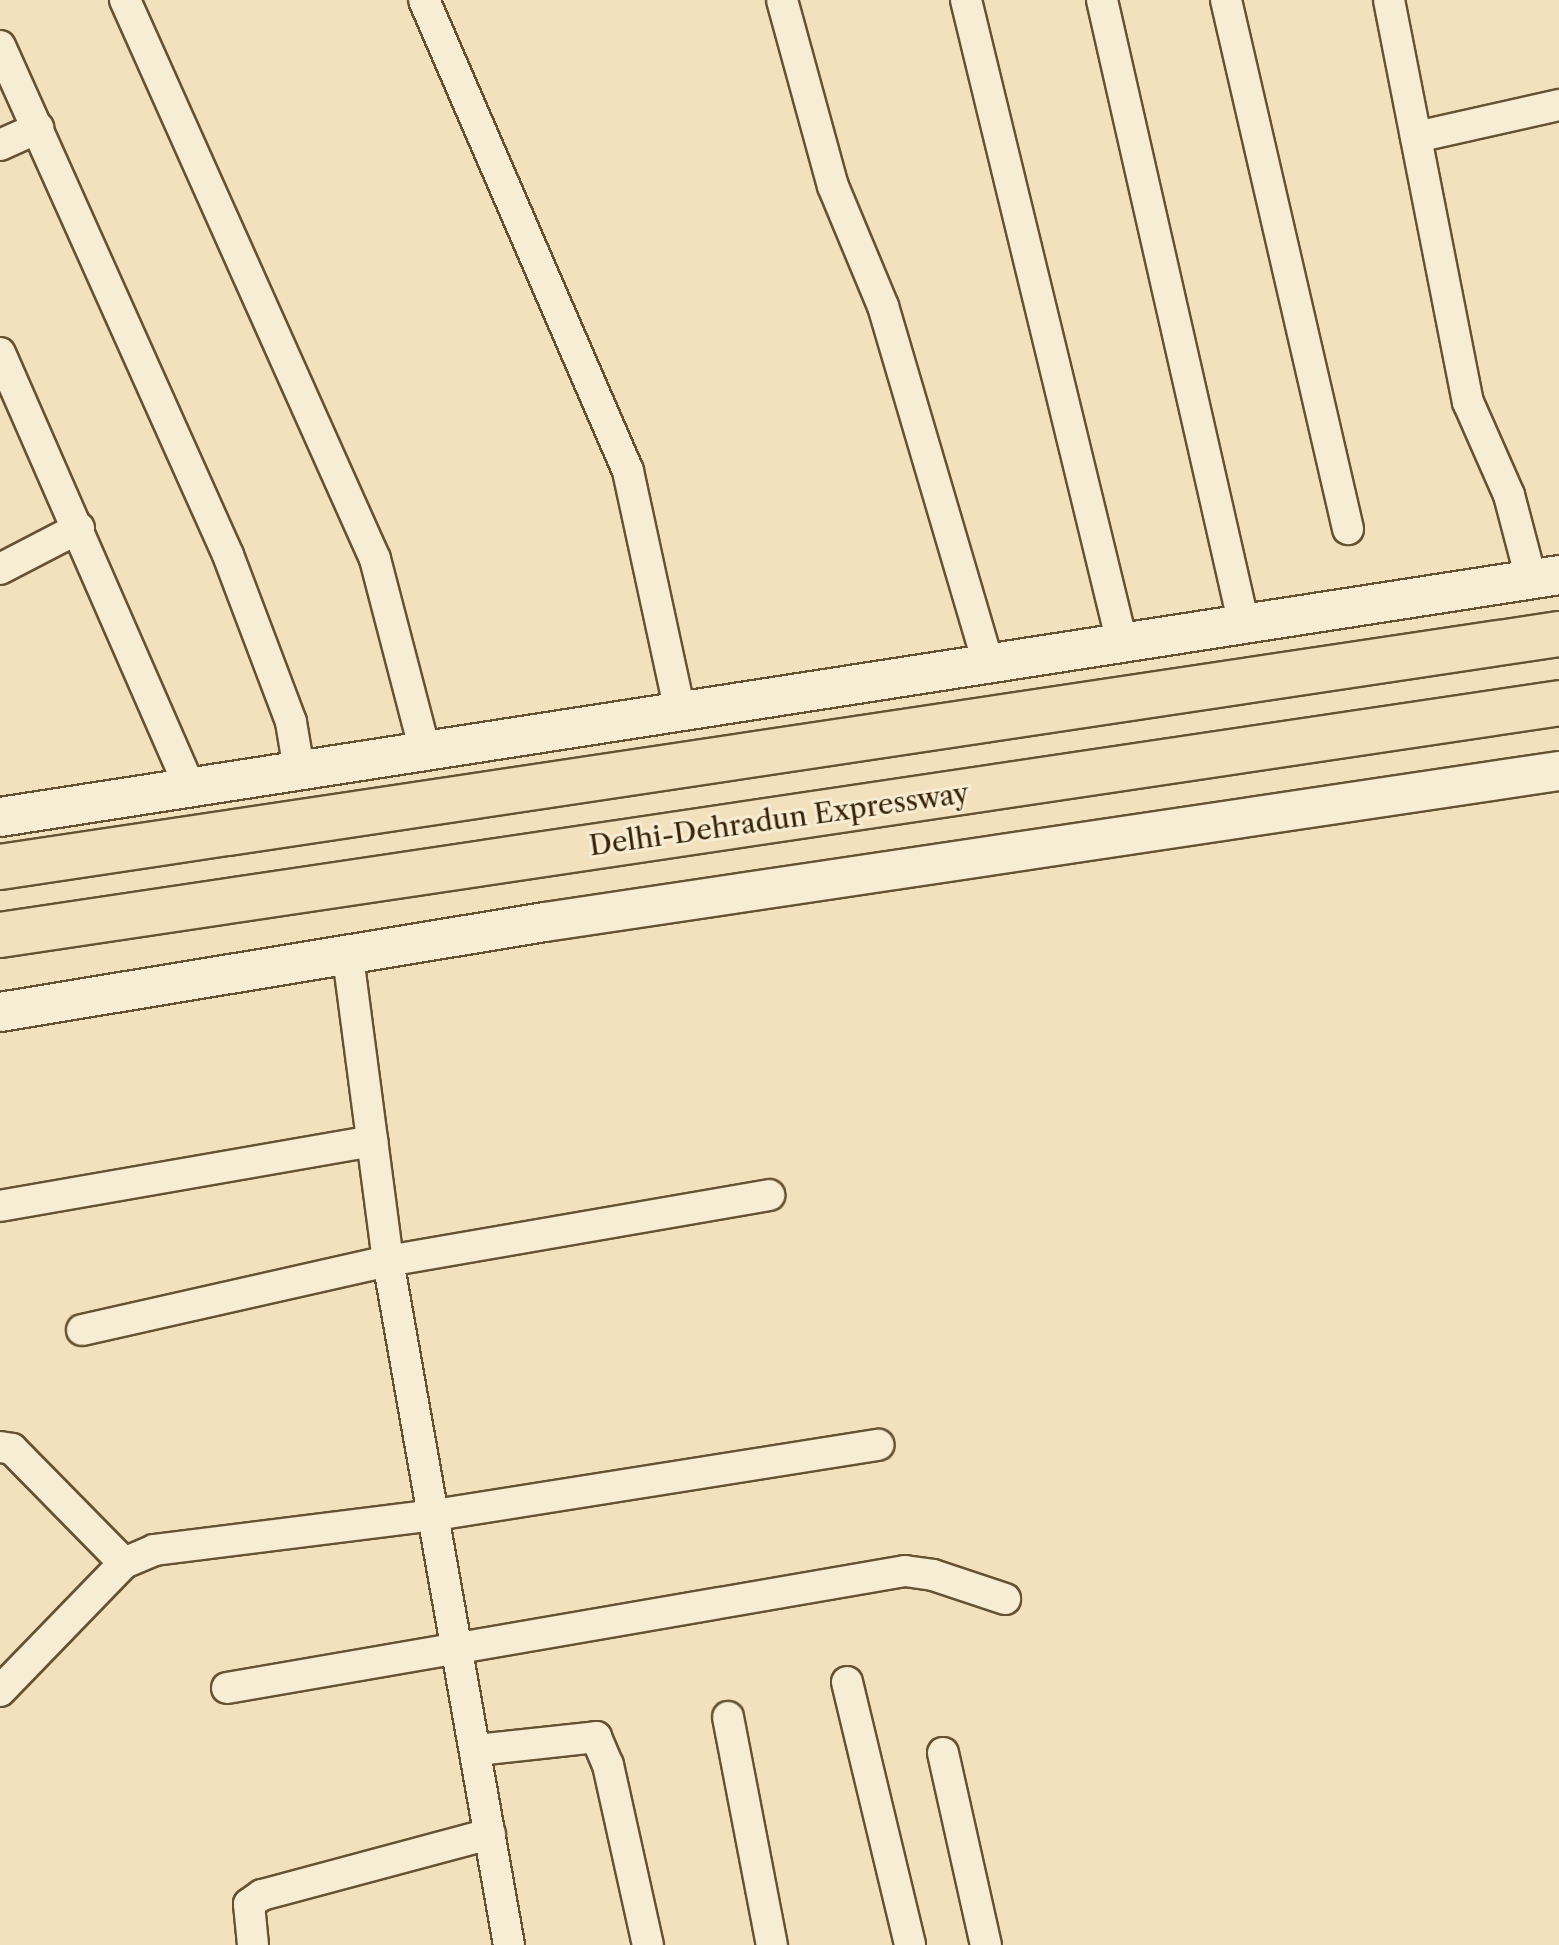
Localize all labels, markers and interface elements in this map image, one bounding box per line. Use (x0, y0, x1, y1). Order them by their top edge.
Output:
street label: Delhi-Dehradun Expressway (587, 776, 971, 862)

